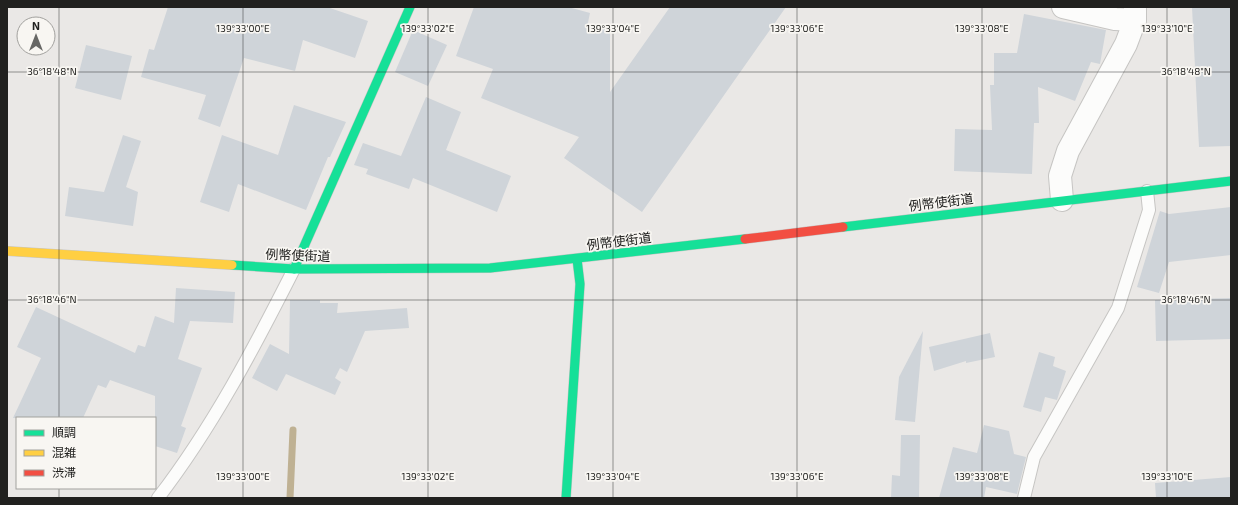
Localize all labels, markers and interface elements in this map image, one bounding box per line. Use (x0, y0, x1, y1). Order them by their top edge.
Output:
north arrow (16, 16, 56, 56)
text: N (32, 19, 40, 32)
text: 139°33'00"E (216, 22, 270, 34)
text: 139°33'02"E (402, 22, 455, 34)
text: 139°33'04"E (586, 22, 640, 34)
text: 139°33'06"E (771, 22, 824, 34)
text: 139°33'08"E (955, 22, 1009, 34)
text: 139°33'10"E (1141, 22, 1193, 34)
text: 36°18'48"N (27, 65, 77, 77)
text: 36°18'48"N (1161, 65, 1211, 77)
street label: 例幣使街道 (908, 190, 974, 214)
street label: 例幣使街道 (586, 229, 652, 253)
street label: 例幣使街道 (265, 246, 331, 264)
text: 36°18'46"N (27, 293, 77, 305)
text: 36°18'46"N (1161, 293, 1211, 305)
legend (16, 417, 156, 489)
text: 順調 (52, 425, 76, 439)
text: 混雑 (52, 445, 76, 459)
text: 渋滞 (52, 465, 76, 479)
text: 139°33'00"E (216, 470, 270, 482)
text: 139°33'02"E (402, 470, 455, 482)
text: 139°33'04"E (586, 470, 640, 482)
text: 139°33'06"E (771, 470, 824, 482)
text: 139°33'08"E (955, 470, 1009, 482)
text: 139°33'10"E (1141, 470, 1193, 482)

